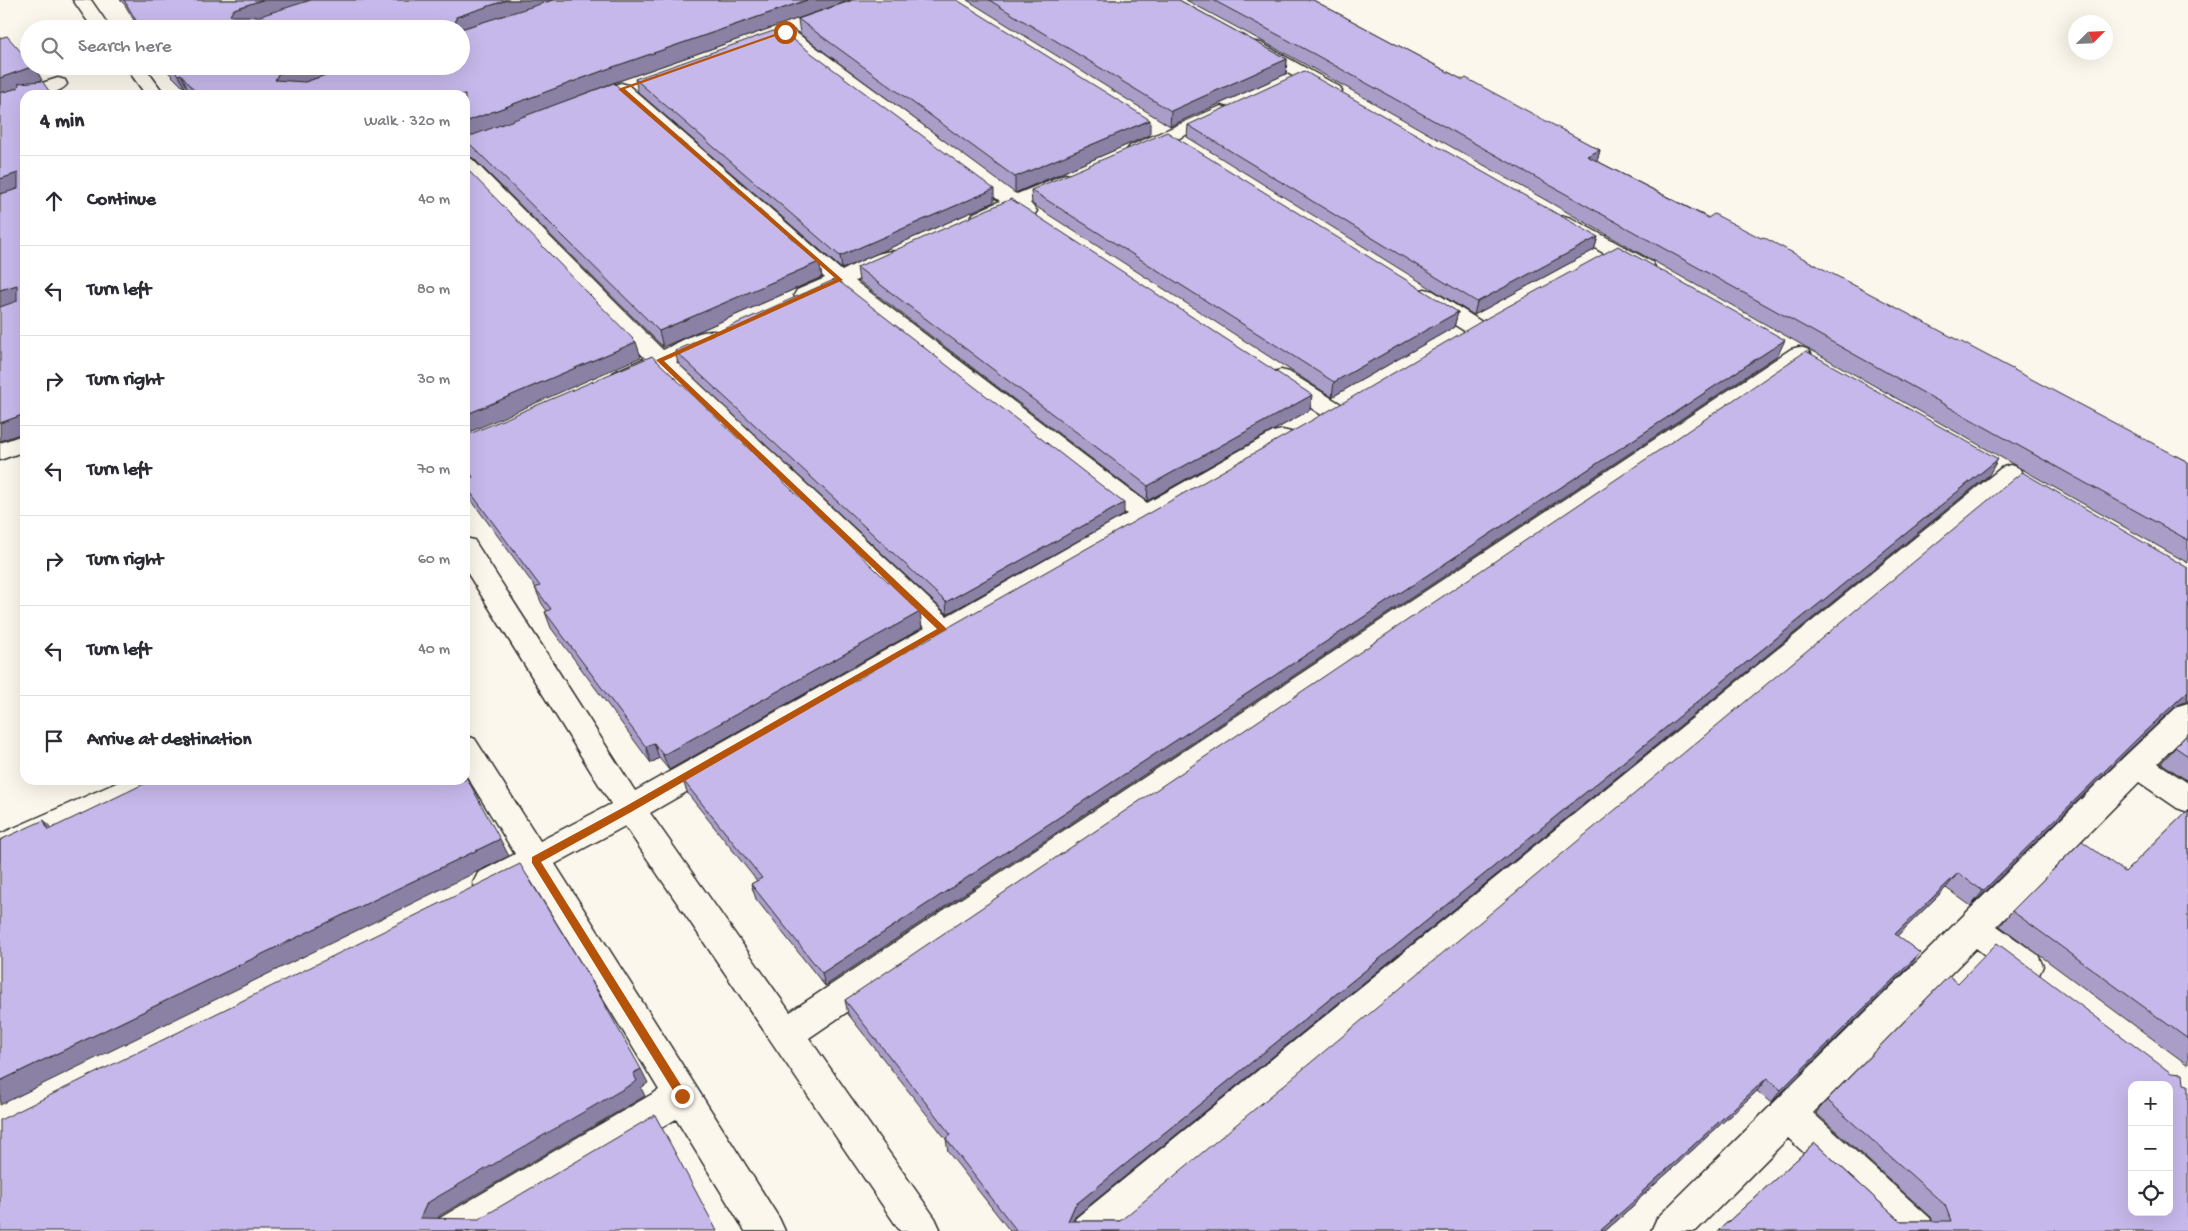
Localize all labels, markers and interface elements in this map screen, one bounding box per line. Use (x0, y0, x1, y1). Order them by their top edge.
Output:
north arrow (2068, 15, 2113, 60)
search box (20, 20, 470, 75)
route start (774, 21, 797, 44)
icon: search (38, 34, 66, 62)
text: Search here (78, 36, 172, 59)
text: 4 min (40, 110, 84, 135)
text: Walk · 320 m (364, 113, 450, 132)
icon: ahead (40, 187, 68, 215)
text: Continue (87, 189, 156, 212)
text: 40 m (418, 191, 450, 210)
icon: left (40, 277, 68, 305)
text: Turn left (87, 279, 151, 302)
text: 80 m (417, 281, 450, 300)
icon: right (40, 367, 68, 395)
text: Turn right (87, 369, 163, 392)
text: 30 m (417, 371, 450, 390)
icon: left (40, 457, 68, 485)
text: Turn left (87, 459, 151, 482)
text: 70 m (417, 461, 450, 480)
icon: right (40, 547, 68, 575)
text: Turn right (87, 549, 163, 572)
text: 60 m (418, 551, 450, 570)
icon: left (40, 637, 68, 665)
text: Turn left (87, 639, 151, 662)
text: 40 m (418, 641, 450, 660)
icon: arrive (40, 727, 68, 755)
text: Arrive at destination (87, 729, 251, 752)
map controls (2128, 1081, 2173, 1216)
button: + (2128, 1081, 2173, 1126)
route end (671, 1085, 694, 1108)
button: − (2128, 1126, 2173, 1171)
button: locate (2128, 1171, 2173, 1216)

